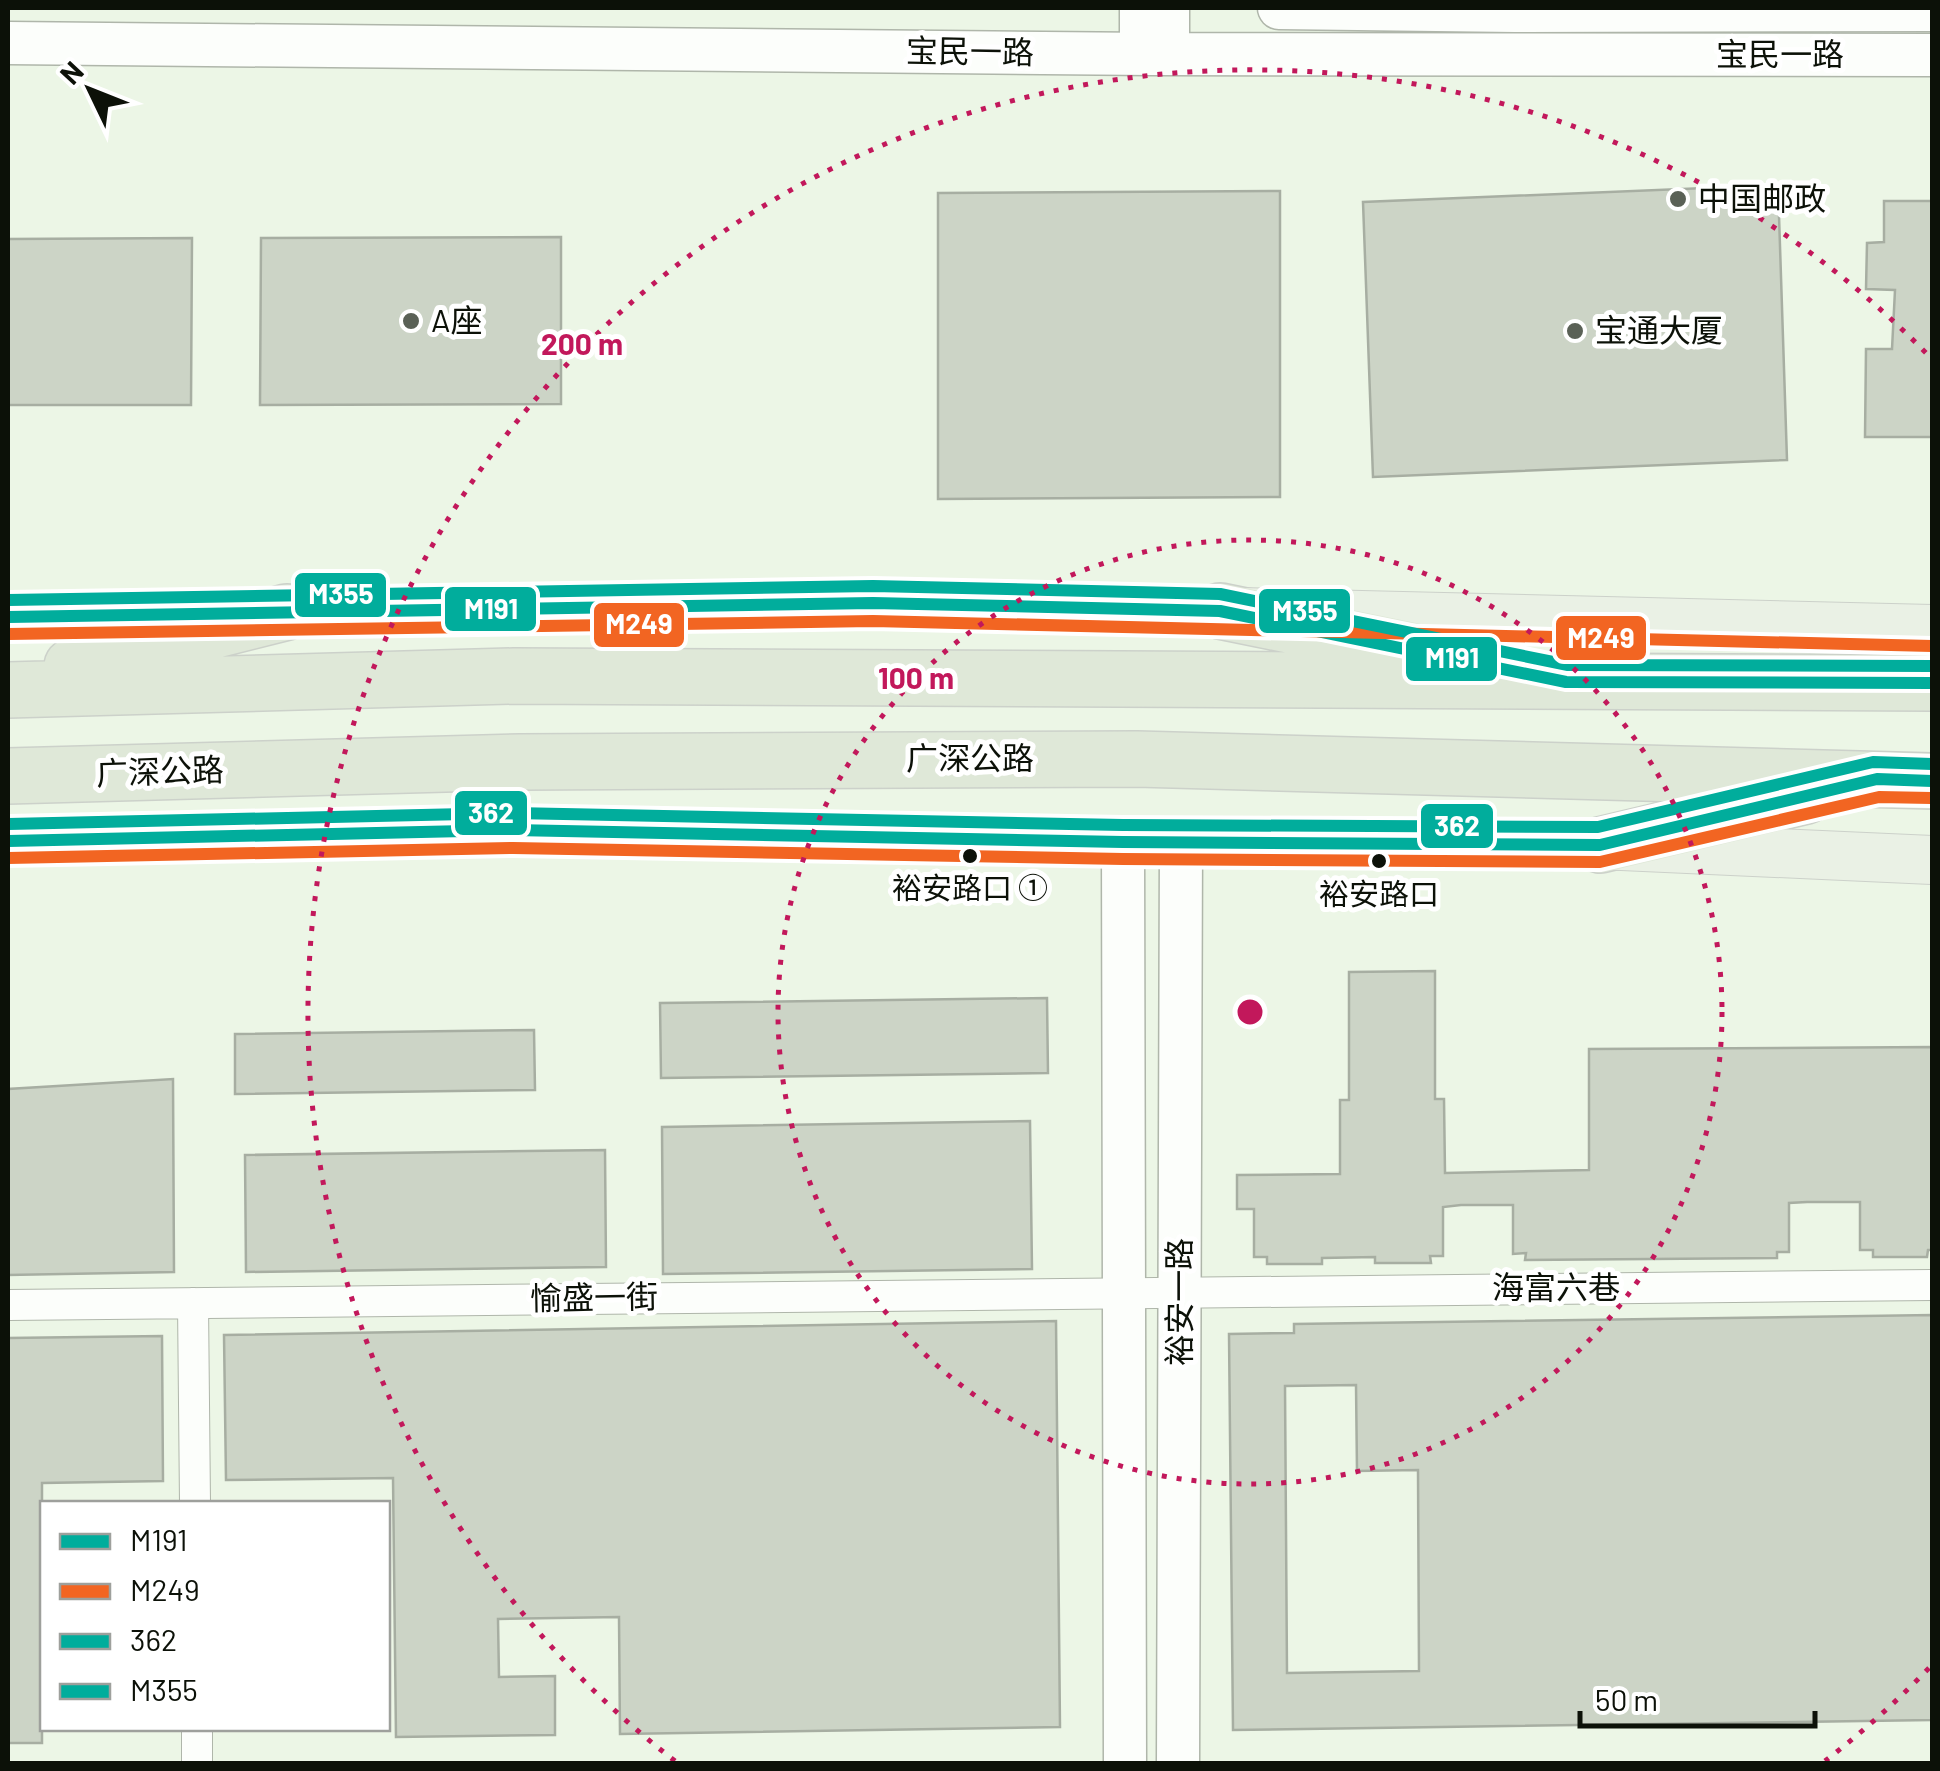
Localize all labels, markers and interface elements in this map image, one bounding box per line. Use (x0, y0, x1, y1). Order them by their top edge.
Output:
street label: 宝民一路 (906, 30, 1034, 70)
street label: 宝民一路 (1716, 34, 1844, 72)
north arrow (40, 40, 140, 140)
text: N (52, 54, 90, 91)
place label: 中国邮政 (1698, 178, 1826, 216)
marker: 中国邮政 (1667, 188, 1689, 210)
place label: A座 (431, 300, 482, 338)
marker: A座 (400, 310, 422, 332)
place label: 宝通大厦 (1595, 310, 1723, 348)
marker: 宝通大厦 (1564, 320, 1586, 342)
text: 200 m (541, 325, 623, 361)
line badge: M355 (293, 571, 388, 619)
text: M355 (308, 576, 374, 610)
line badge: M191 (443, 585, 538, 633)
line badge: M355 (1257, 587, 1352, 635)
text: M191 (464, 591, 518, 625)
text: M355 (1272, 593, 1338, 627)
line badge: M249 (592, 601, 686, 649)
text: M249 (605, 606, 673, 640)
line badge: M249 (1554, 614, 1648, 662)
text: M249 (1567, 620, 1635, 654)
line badge: M191 (1404, 635, 1499, 683)
text: M191 (1425, 640, 1479, 674)
text: 100 m (878, 659, 954, 695)
street label: 广深公路 (906, 738, 1034, 776)
street label: 广深公路 (95, 749, 225, 791)
line badge: 362 (453, 789, 529, 837)
text: 362 (468, 795, 514, 829)
line badge: 362 (1419, 802, 1495, 850)
text: 362 (1434, 808, 1480, 842)
marker: 裕安路口 ① (960, 846, 980, 866)
marker: 裕安路口 (1369, 851, 1389, 871)
place label: 裕安路口 ① (892, 869, 1048, 905)
place label: 裕安路口 (1319, 875, 1439, 911)
centre of rings (1232, 994, 1268, 1030)
street label: 裕安一路 (1159, 1238, 1197, 1366)
street label: 海富六巷 (1492, 1267, 1620, 1305)
street label: 愉盛一街 (530, 1276, 658, 1316)
legend (40, 1501, 390, 1731)
text: M191 (130, 1521, 187, 1557)
text: M249 (130, 1571, 200, 1607)
text: 362 (130, 1621, 177, 1657)
scale bar (1580, 1666, 1815, 1728)
text: M355 (130, 1671, 198, 1707)
text: 50 m (1595, 1681, 1658, 1717)

